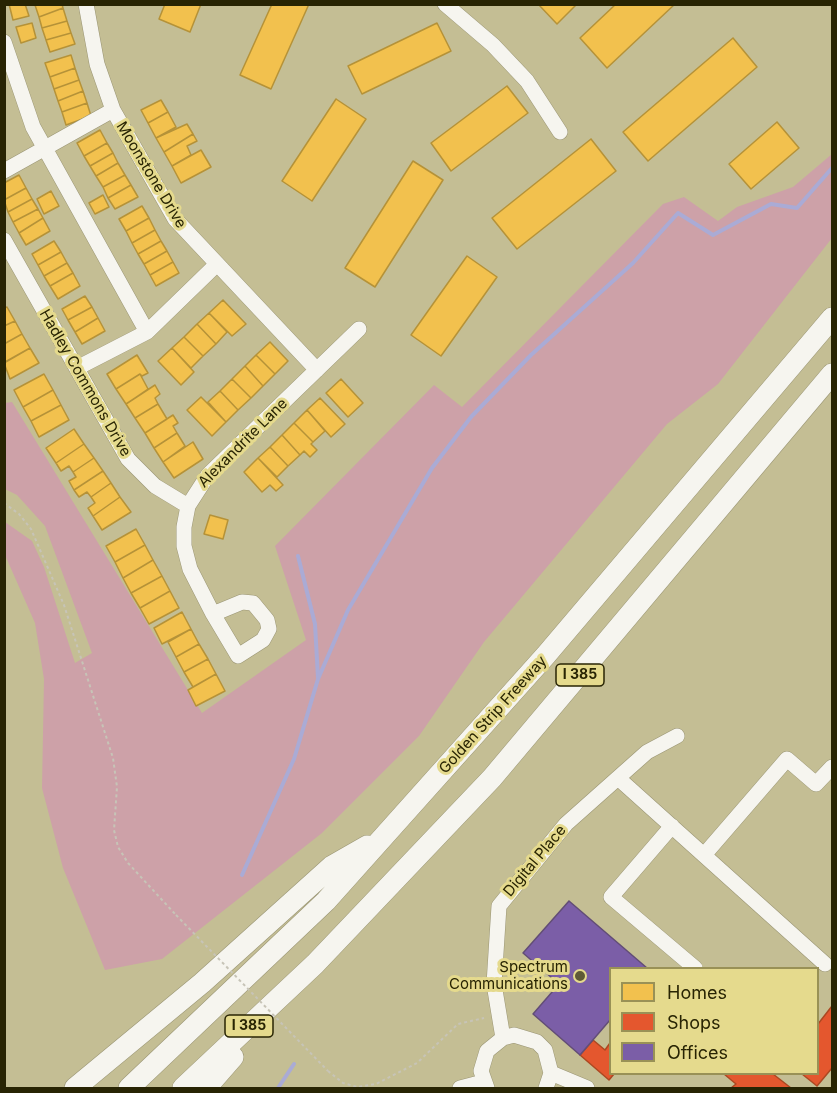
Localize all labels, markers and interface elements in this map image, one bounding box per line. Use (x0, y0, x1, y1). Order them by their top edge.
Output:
street label: Moonstone Drive (112, 118, 190, 232)
street label: Hadley Commons Drive (35, 306, 135, 460)
street label: Alexandrite Lane (195, 395, 291, 491)
street label: Golden Strip Freeway (435, 652, 551, 778)
road number: I 385 (556, 664, 604, 686)
street label: Digital Place (500, 822, 570, 900)
place label: Spectrum Communications (449, 958, 568, 993)
legend (609, 967, 819, 1075)
marker: Spectrum Communications (573, 969, 587, 983)
text: Homes (667, 982, 727, 1003)
text: Shops (667, 1012, 721, 1033)
road number: I 385 (225, 1015, 273, 1037)
text: Offices (667, 1042, 728, 1063)

